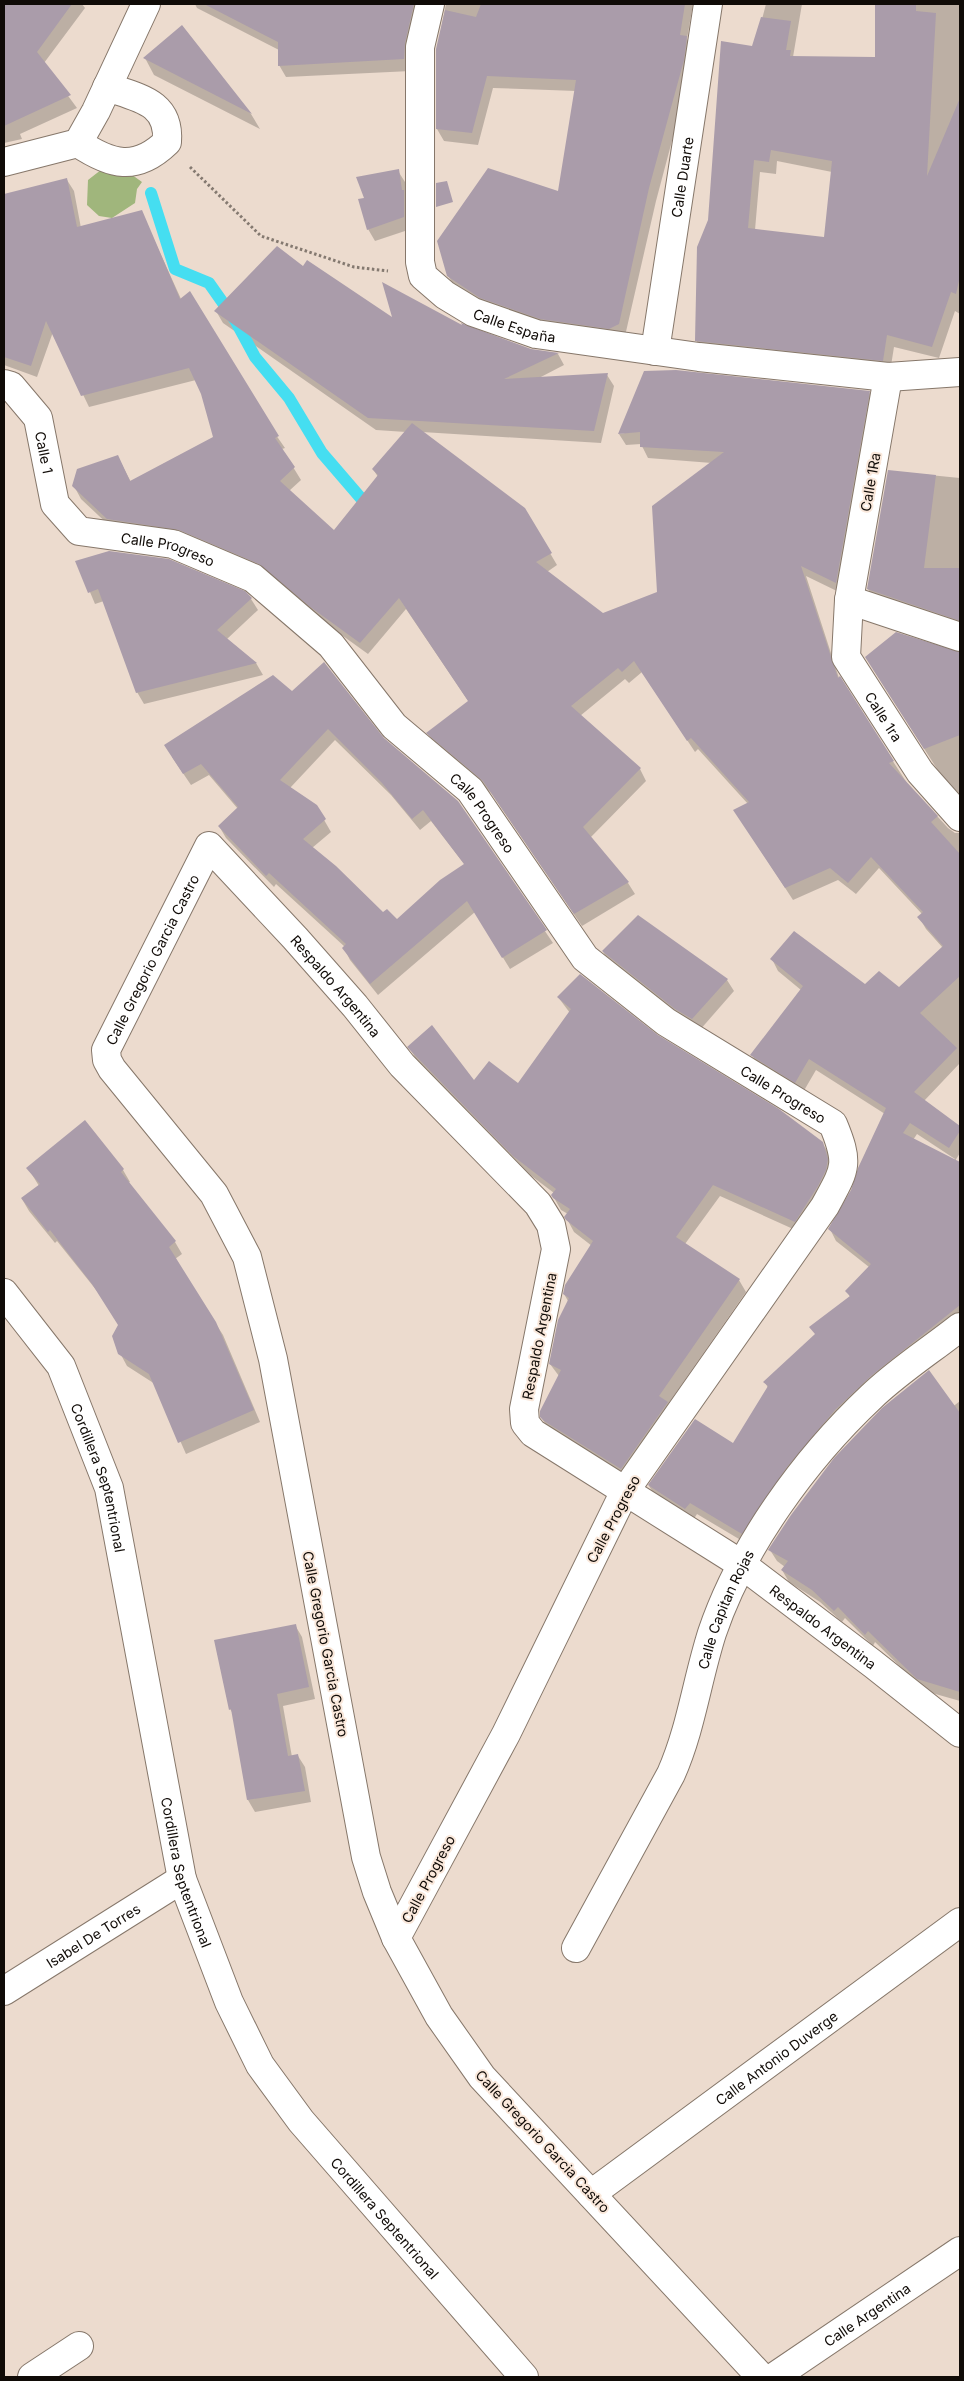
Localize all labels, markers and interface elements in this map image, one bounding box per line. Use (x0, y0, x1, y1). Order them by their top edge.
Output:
street label: Calle Duarte (667, 136, 696, 219)
street label: Calle España (471, 304, 557, 345)
street label: Calle 1 (32, 430, 57, 475)
street label: Calle 1Ra (856, 451, 884, 513)
street label: Calle Progreso (120, 528, 217, 569)
street label: Calle 1ra (862, 688, 906, 744)
street label: Calle Progreso (447, 769, 519, 856)
street label: Calle Gregorio Garcia Castro (102, 871, 202, 1048)
street label: Respaldo Argentina (288, 931, 385, 1040)
street label: Calle Progreso (738, 1061, 829, 1126)
street label: Respaldo Argentina (518, 1271, 560, 1401)
street label: Cordillera Septentrional (68, 1401, 129, 1554)
street label: Calle Progreso (583, 1472, 643, 1566)
street label: Calle Capitan Rojas (694, 1547, 757, 1671)
street label: Calle Gregorio Garcia Castro (300, 1550, 352, 1738)
street label: Respaldo Argentina (767, 1581, 880, 1672)
street label: Cordillera Septentrional (158, 1795, 216, 1950)
street label: Calle Progreso (398, 1832, 458, 1926)
street label: Isabel De Torres (43, 1899, 143, 1971)
street label: Calle Antonio Duverge (712, 2007, 841, 2108)
street label: Calle Gregorio Garcia Castro (472, 2066, 614, 2216)
street label: Cordillera Septentrional (328, 2153, 443, 2282)
street label: Calle Argentina (820, 2279, 913, 2350)

